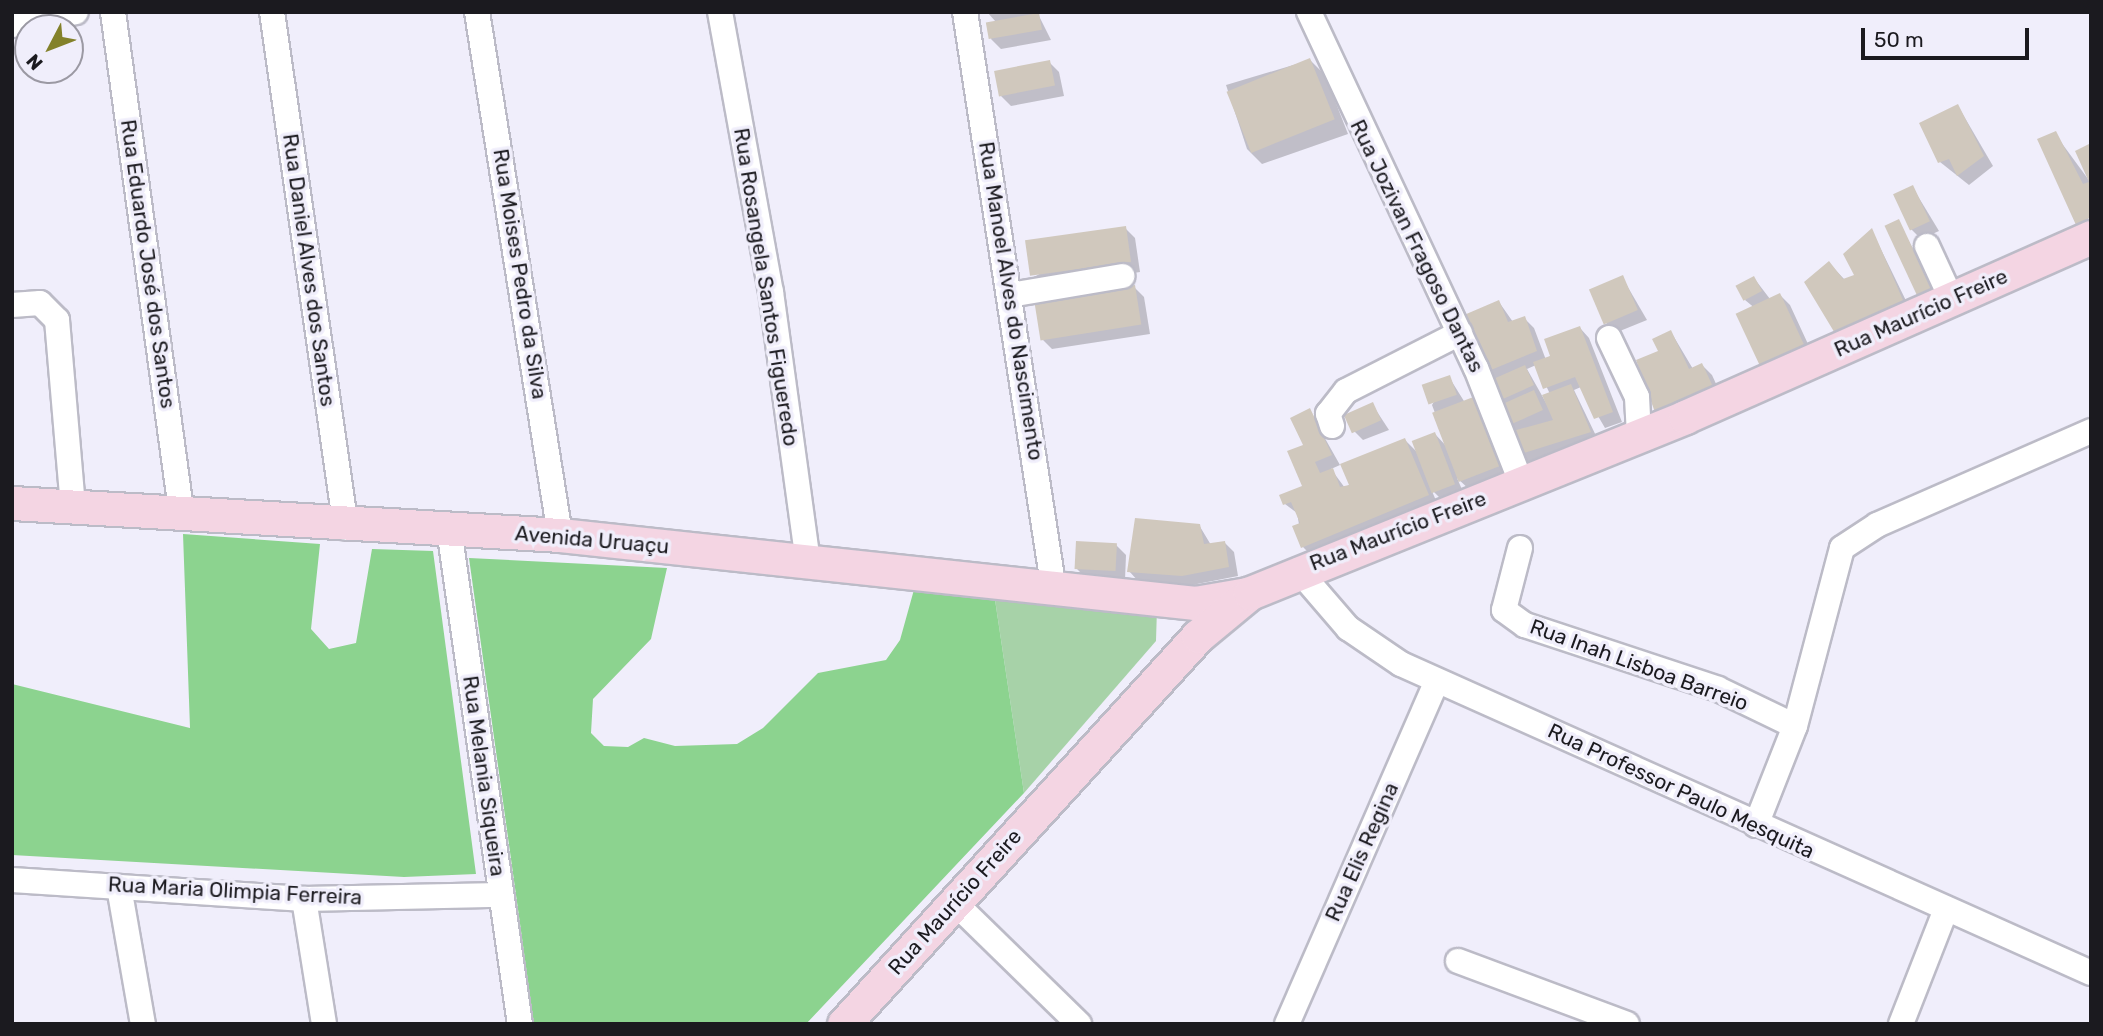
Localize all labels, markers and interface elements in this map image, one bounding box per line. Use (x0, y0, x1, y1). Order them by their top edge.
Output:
north arrow (14, 14, 84, 84)
scale bar (1865, 14, 2033, 58)
text: 50 m (1874, 27, 1924, 52)
text: N (21, 49, 48, 75)
street label: Rua Jozivan Fragoso Dantas (1345, 116, 1489, 376)
street label: Rua Eduardo José dos Santos (115, 118, 181, 410)
street label: Rua Rosangela Santos Figueredo (728, 126, 804, 448)
street label: Rua Daniel Alves dos Santos (277, 132, 341, 408)
street label: Rua Manoel Alves do Nascimento (973, 140, 1049, 462)
street label: Rua Moises Pedro da Silva (488, 147, 552, 401)
street label: Rua Maurício Freire (1830, 263, 2012, 363)
street label: Rua Maurício Freire (1306, 486, 1490, 576)
street label: Avenida Uruaçu (514, 521, 670, 559)
street label: Rua Inah Lisboa Barreio (1526, 614, 1752, 716)
street label: Rua Melania Siqueira (457, 674, 511, 878)
street label: Rua Professor Paulo Mesquita (1544, 718, 1818, 864)
street label: Rua Elis Regina (1320, 779, 1404, 925)
street label: Rua Maurício Freire (883, 824, 1027, 980)
street label: Rua Maria Olimpia Ferreira (107, 872, 363, 910)

